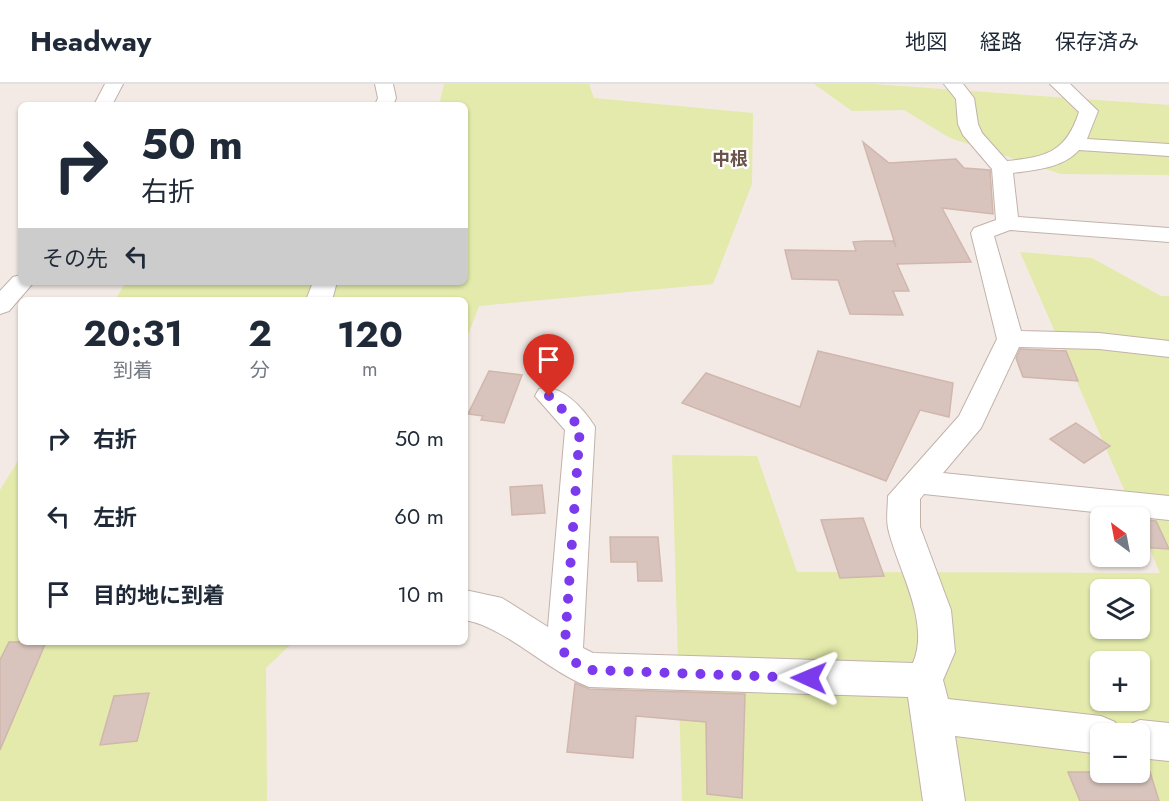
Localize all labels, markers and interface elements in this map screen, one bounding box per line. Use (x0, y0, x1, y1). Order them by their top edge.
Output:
text: Headway (30, 21, 151, 62)
text: 地図 (905, 27, 947, 57)
text: 経路 (980, 27, 1022, 57)
text: 保存済み (1055, 27, 1139, 57)
text: 50 m (141, 114, 243, 175)
icon: right (42, 126, 120, 204)
district label: 中根 (712, 146, 748, 172)
text: 右折 (141, 172, 195, 211)
icon: left (120, 240, 153, 273)
text: その先 (42, 242, 108, 274)
text: 20:31 (83, 307, 183, 359)
text: 2 (248, 307, 272, 359)
text: 120 (337, 308, 403, 360)
pin (523, 334, 574, 396)
icon: arrive (532, 343, 565, 376)
text: m (362, 355, 378, 384)
text: 到着 (113, 356, 153, 385)
text: 分 (250, 356, 270, 385)
icon: right (42, 422, 75, 455)
text: 50 m (395, 422, 444, 454)
text: 右折 (93, 423, 137, 455)
icon: left (42, 500, 75, 533)
text: 60 m (394, 500, 444, 532)
text: 左折 (93, 501, 137, 533)
north arrow (1090, 507, 1150, 567)
map controls (1090, 507, 1150, 783)
icon: arrive (42, 578, 75, 611)
text: 10 m (397, 578, 444, 610)
text: 目的地に到着 (93, 579, 225, 611)
button: layers (1090, 579, 1150, 639)
position arrow (777, 646, 841, 710)
button: + (1090, 651, 1150, 711)
button: − (1090, 723, 1150, 783)

